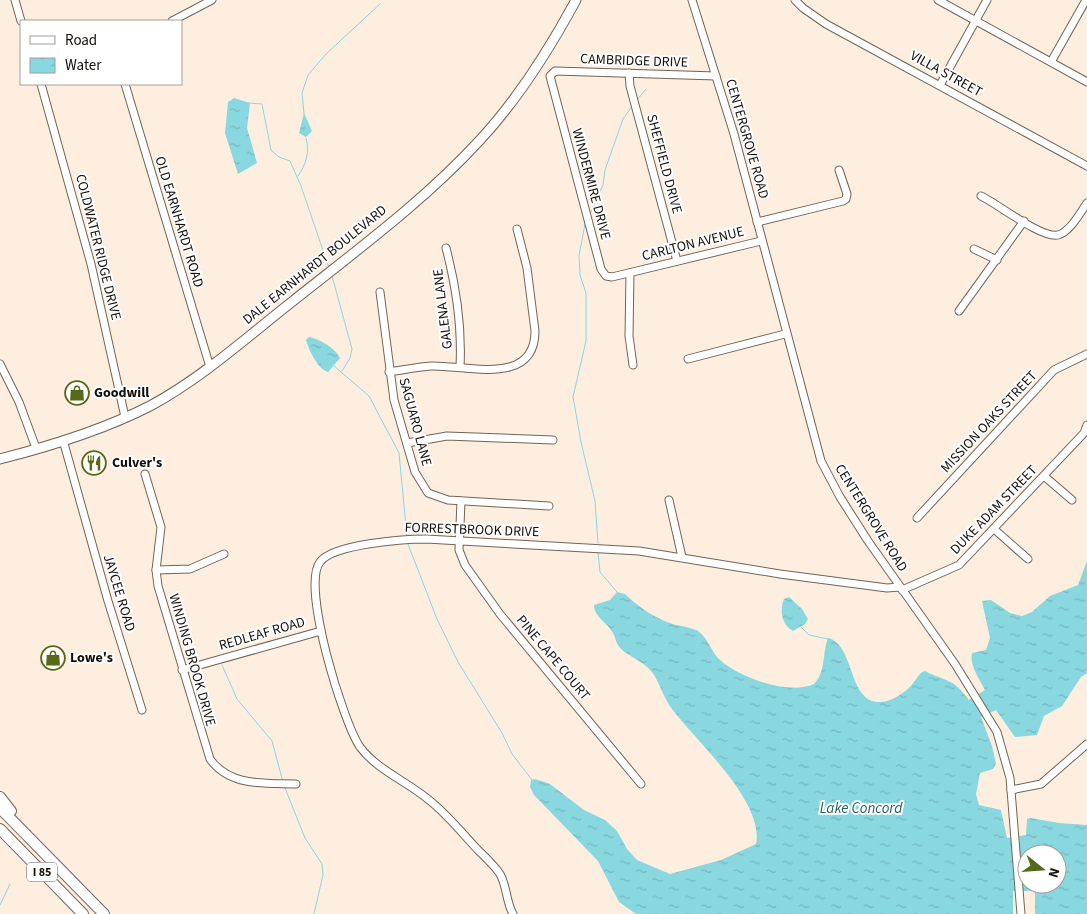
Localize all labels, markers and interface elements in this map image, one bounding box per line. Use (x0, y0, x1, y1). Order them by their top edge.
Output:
legend (20, 20, 182, 85)
text: Road (65, 30, 97, 51)
street label: VILLA STREET (906, 46, 986, 102)
street label: CAMBRIDGE DRIVE (580, 49, 688, 73)
text: Water (65, 55, 102, 76)
street label: CENTERGROVE ROAD (720, 77, 774, 201)
street label: SHEFFIELD DRIVE (641, 112, 687, 216)
street label: WINDERMIRE DRIVE (567, 126, 615, 242)
street label: OLD EARNHARDT ROAD (150, 154, 208, 290)
street label: COLDWATER RIDGE DRIVE (70, 172, 126, 322)
street label: DALE EARNHARDT BOULEVARD (239, 201, 391, 329)
street label: CARLTON AVENUE (640, 222, 746, 266)
street label: GALENA LANE (428, 268, 458, 350)
street label: MISSION OAKS STREET (936, 366, 1042, 478)
street label: SAGUARO LANE (394, 375, 436, 469)
shop icon: Goodwill (64, 380, 90, 406)
place label: Goodwill (94, 383, 149, 403)
restaurant icon: Culver's (81, 450, 107, 476)
place label: Culver's (112, 453, 162, 473)
street label: CENTERGROVE ROAD (830, 460, 912, 576)
street label: DUKE ADAM STREET (946, 460, 1042, 559)
street label: FORRESTBROOK DRIVE (404, 518, 540, 542)
street label: JAYCEE ROAD (98, 552, 140, 634)
street label: WINDING BROOK DRIVE (163, 591, 221, 729)
street label: PINE CAPE COURT (511, 611, 595, 705)
street label: REDLEAF ROAD (217, 612, 307, 656)
shop icon: Lowe's (40, 645, 66, 671)
place label: Lowe's (70, 648, 113, 668)
water label: Lake Concord (820, 798, 903, 819)
north arrow (1017, 844, 1067, 894)
road number: I 85 (27, 862, 57, 882)
text: N (1043, 865, 1064, 880)

